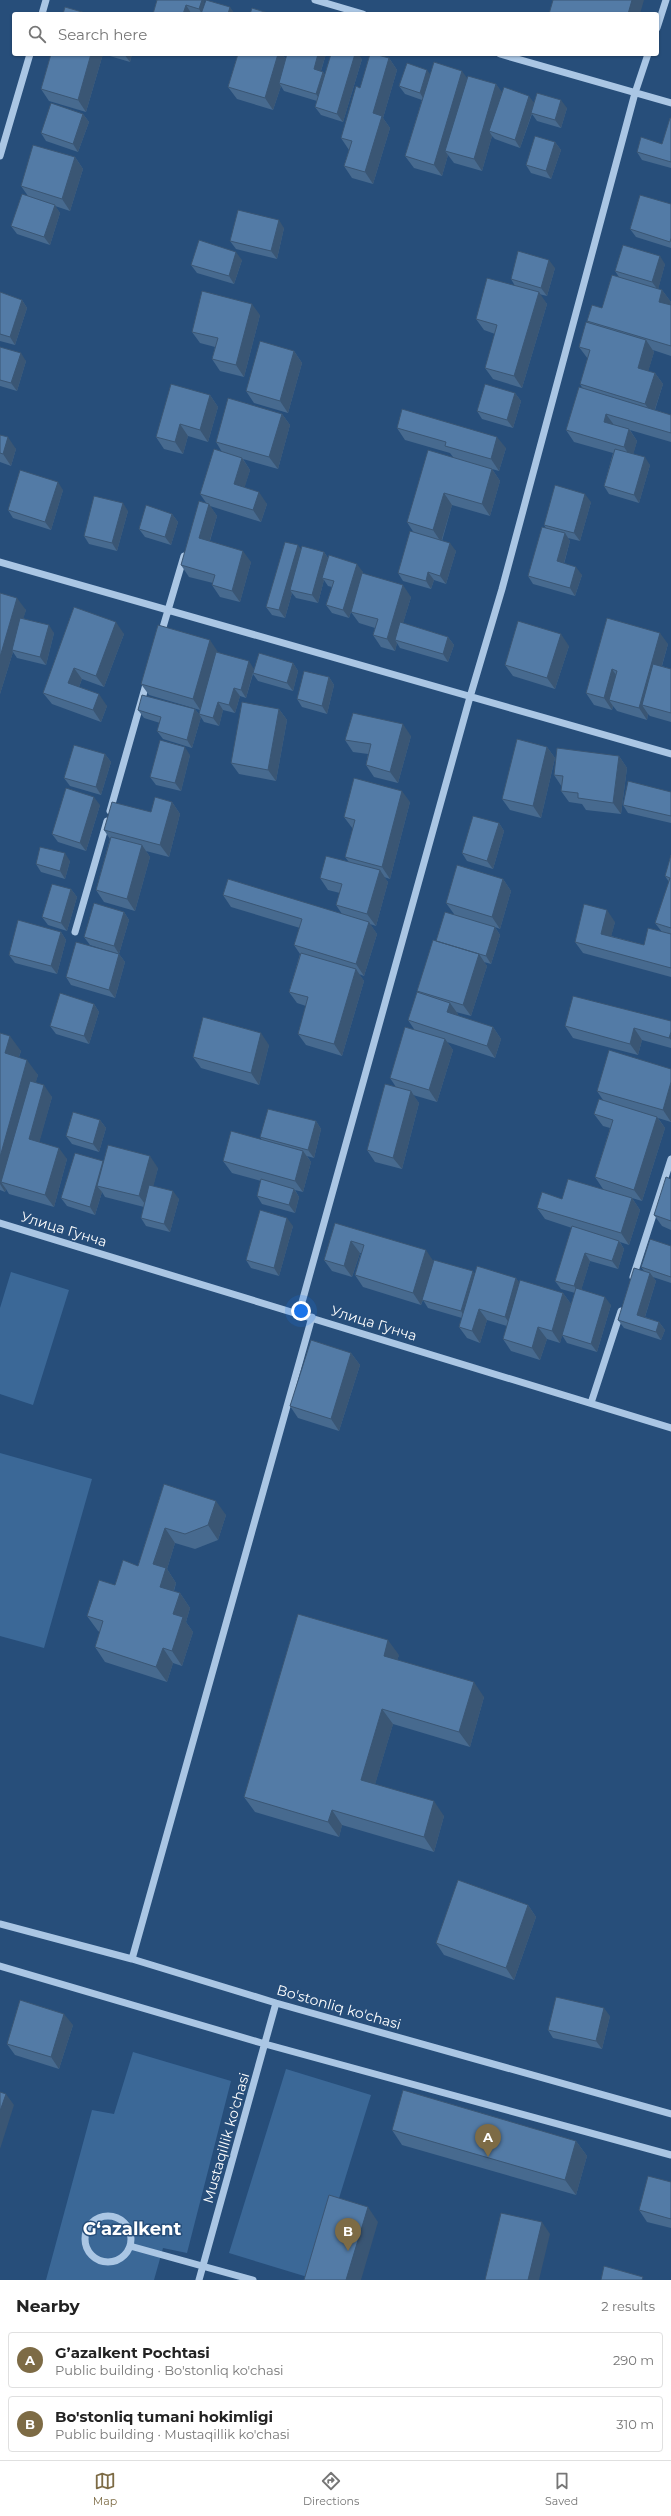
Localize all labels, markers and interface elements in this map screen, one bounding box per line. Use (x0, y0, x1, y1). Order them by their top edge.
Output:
search box (12, 12, 659, 56)
icon: search (26, 23, 48, 45)
text: Search here (58, 25, 147, 44)
street label: Улица Гунча (19, 1207, 109, 1251)
your location (291, 1301, 311, 1321)
street label: Улица Гунча (329, 1301, 419, 1345)
street label: Bo'stonliq ko'chasi (275, 1981, 403, 2033)
street label: Mustaqillik ko'chasi (199, 2071, 253, 2205)
pin: A (475, 2124, 501, 2157)
district label: Gʻazalkent (83, 2218, 181, 2240)
pin: B (335, 2218, 361, 2251)
text: Nearby (16, 2296, 80, 2316)
text: 2 results (601, 2298, 655, 2314)
text: Gʼazalkent Pochtasi (55, 2343, 210, 2362)
text: A (25, 2352, 35, 2368)
text: 290 m (613, 2352, 654, 2368)
text: Public building · Bo'stonliq ko'chasi (55, 2362, 284, 2378)
text: Bo'stonliq tumani hokimligi (55, 2407, 273, 2426)
text: B (25, 2416, 35, 2432)
text: 310 m (616, 2416, 654, 2432)
text: Public building · Mustaqillik ko'chasi (55, 2426, 290, 2442)
tab: Map (93, 2470, 117, 2508)
tab: Directions (303, 2470, 359, 2508)
tab: Saved (545, 2470, 578, 2508)

